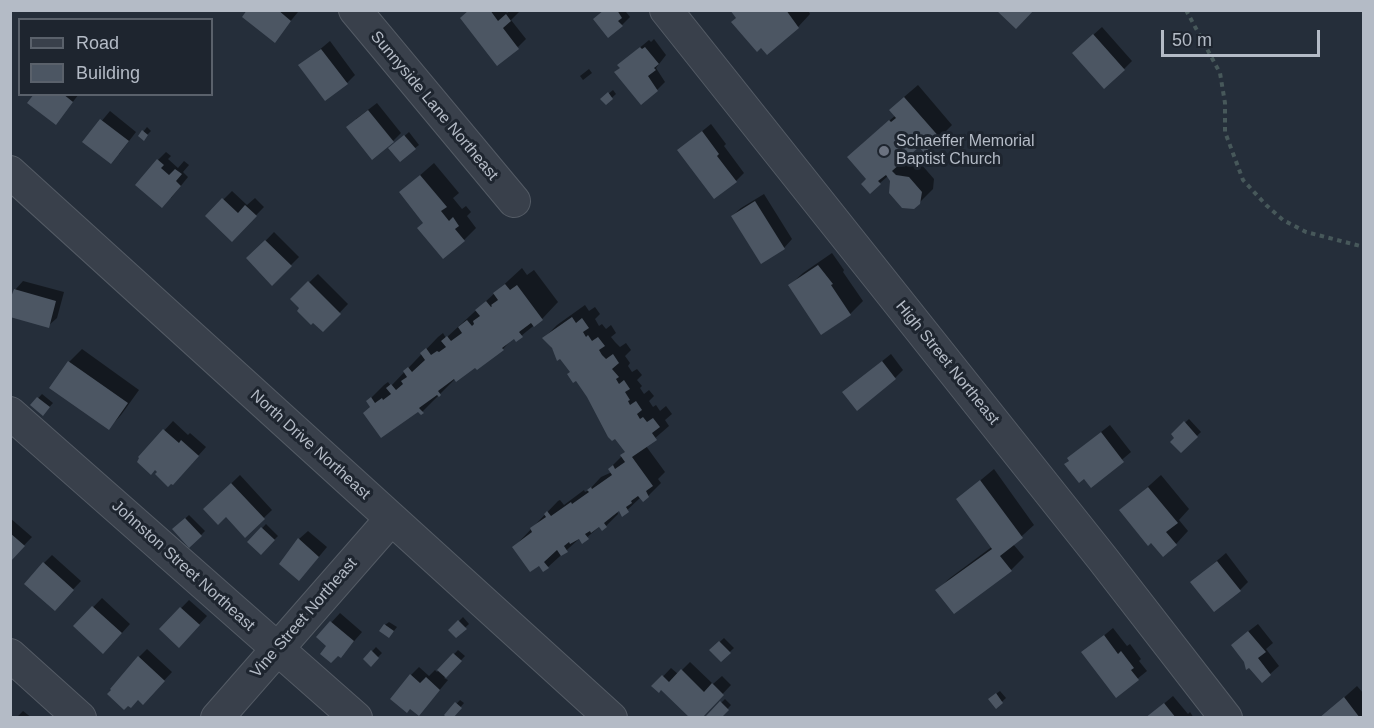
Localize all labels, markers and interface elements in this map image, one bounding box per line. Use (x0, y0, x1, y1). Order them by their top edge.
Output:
legend (18, 18, 213, 96)
scale bar (1164, 18, 1323, 56)
street label: Sunnyside Lane Northeast (366, 28, 502, 184)
text: 50 m (1172, 30, 1212, 50)
text: Road (76, 33, 119, 53)
text: Building (76, 63, 140, 83)
place label: Schaeffer Memorial Baptist Church (896, 132, 1034, 170)
marker: Schaeffer Memorial Baptist Church (877, 144, 891, 158)
street label: High Street Northeast (891, 297, 1003, 429)
street label: North Drive Northeast (246, 386, 374, 504)
street label: Johnston Street Northeast (108, 497, 258, 635)
street label: Vine Street Northeast (247, 554, 361, 682)

